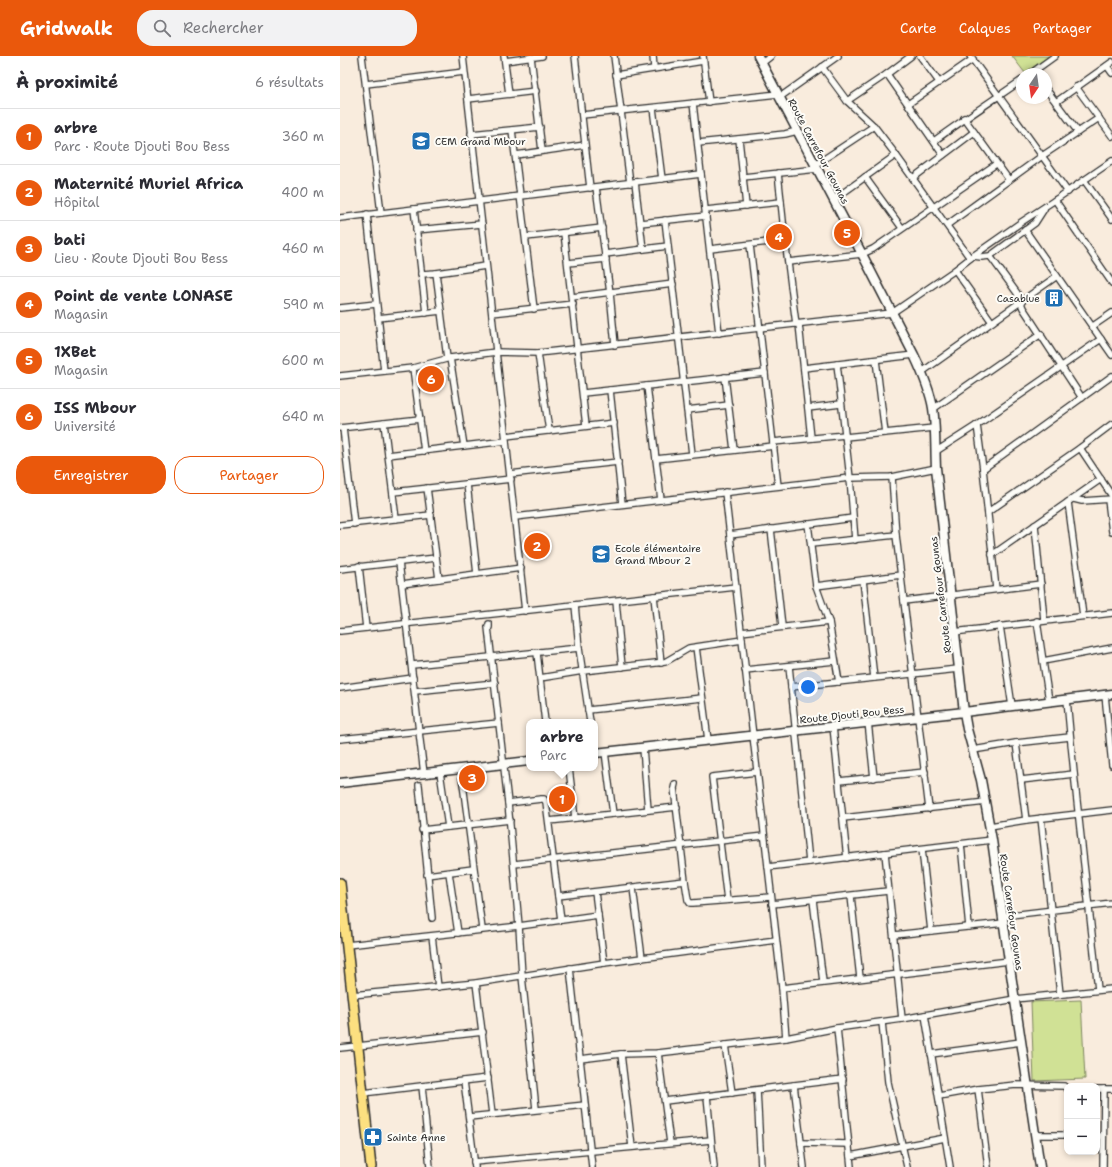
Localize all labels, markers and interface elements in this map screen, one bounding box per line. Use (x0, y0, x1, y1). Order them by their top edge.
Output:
search box (137, 10, 417, 46)
text: Gridwalk (20, 16, 113, 41)
icon: search (151, 17, 173, 39)
text: Rechercher (183, 18, 264, 38)
text: Carte (900, 19, 937, 37)
text: Calques (959, 19, 1011, 37)
text: Partager (1033, 19, 1092, 37)
north arrow (1016, 68, 1052, 104)
text: À proximité (16, 71, 118, 93)
text: 6 résultats (255, 74, 324, 91)
street label: Route Carrefour Gounas (785, 96, 852, 206)
text: arbre (54, 118, 98, 138)
text: 1 (26, 128, 32, 145)
text: 360 m (282, 128, 324, 145)
school or university icon: CEM Grand Mbour (410, 130, 432, 152)
place label: CEM Grand Mbour (435, 135, 526, 148)
text: Parc · Route Djouti Bou Bess (54, 138, 230, 155)
text: Maternité Muriel Africa (54, 174, 243, 194)
text: 2 (24, 184, 34, 201)
text: 400 m (281, 184, 324, 201)
text: Hôpital (54, 194, 100, 211)
pin: 5 (834, 218, 860, 248)
pin: 4 (766, 222, 792, 252)
text: bati (54, 230, 85, 250)
text: 3 (24, 240, 34, 257)
text: 460 m (282, 240, 324, 257)
text: Lieu · Route Djouti Bou Bess (54, 250, 228, 267)
text: Point de vente LONASE (54, 286, 233, 306)
building icon: Casablue (1043, 287, 1065, 309)
place label: Casablue (997, 292, 1040, 305)
text: 4 (24, 296, 34, 313)
text: 590 m (283, 296, 324, 313)
text: Magasin (54, 306, 108, 323)
text: 1XBet (54, 342, 96, 362)
text: 5 (25, 352, 33, 369)
text: 600 m (281, 352, 324, 369)
text: Magasin (54, 362, 108, 379)
pin: 6 (418, 364, 444, 394)
text: ISS Mbour (54, 398, 137, 418)
text: 6 (24, 408, 34, 425)
text: 640 m (282, 408, 324, 425)
text: Université (54, 418, 116, 435)
button: Enregistrer (16, 456, 166, 494)
button: Partager (174, 456, 324, 494)
pin: 2 (524, 531, 550, 561)
street label: Route Carrefour Gounas (927, 536, 954, 654)
place label: Ecole élémentaire Grand Mbour 2 (615, 542, 701, 567)
school or university icon: Ecole élémentaire Grand Mbour 2 (590, 543, 612, 565)
your location (798, 677, 818, 697)
street label: Route Djouti Bou Bess (799, 703, 905, 726)
popup (526, 719, 598, 771)
text: arbre (540, 727, 584, 747)
text: Parc (540, 747, 567, 764)
pin: 3 (459, 763, 485, 793)
pin: 1 (549, 784, 575, 814)
street label: Route Carrefour Gounas (997, 853, 1026, 971)
map controls (1064, 1083, 1100, 1155)
button: + (1064, 1083, 1100, 1119)
button: − (1064, 1119, 1100, 1155)
pharmacy icon: Sainte Anne (362, 1126, 384, 1148)
place label: Sainte Anne (387, 1131, 446, 1144)

